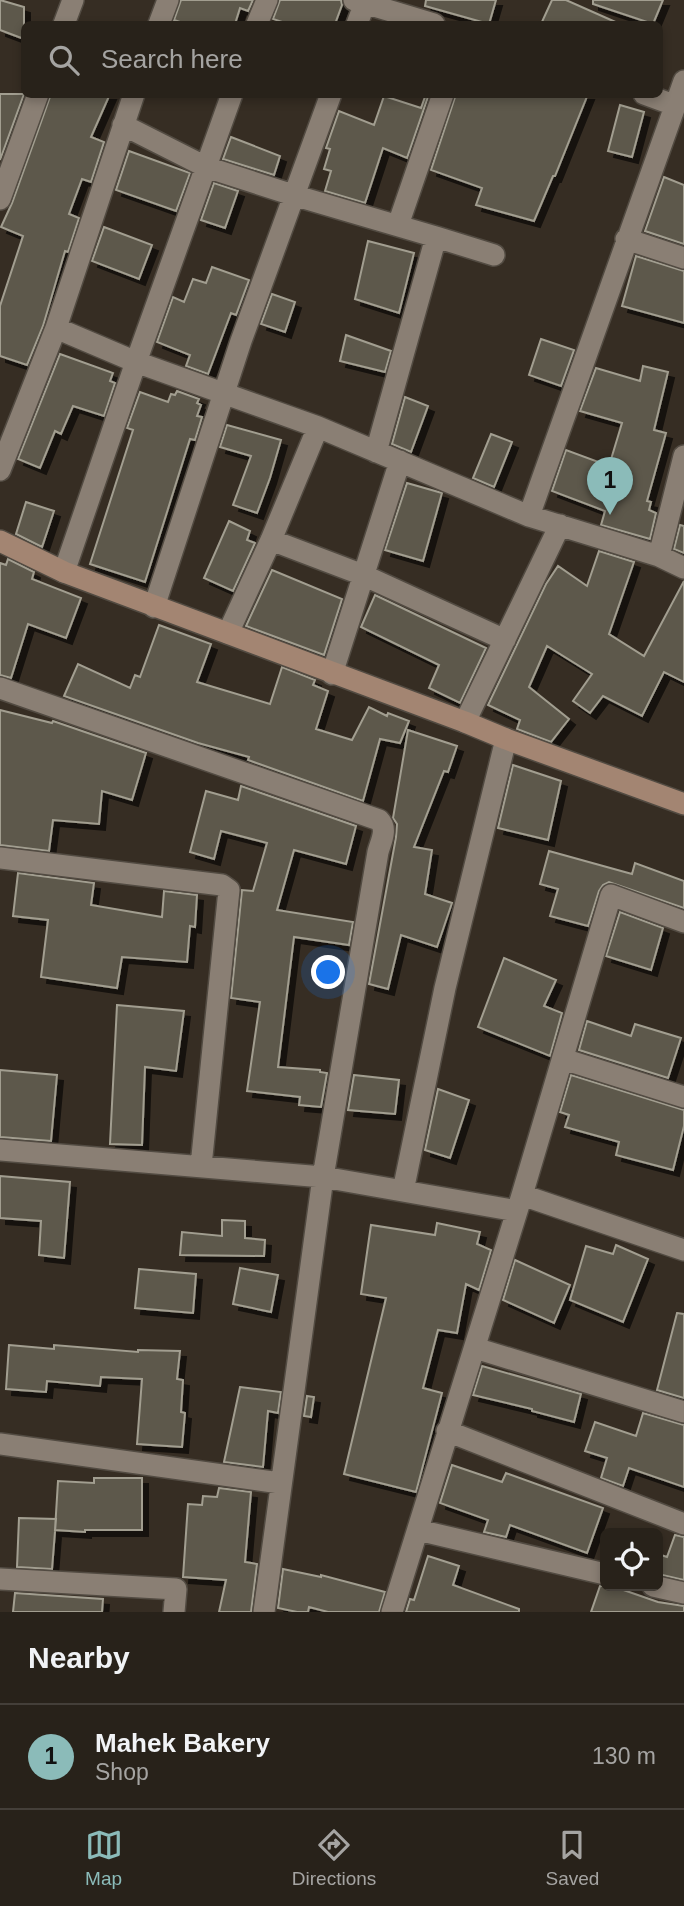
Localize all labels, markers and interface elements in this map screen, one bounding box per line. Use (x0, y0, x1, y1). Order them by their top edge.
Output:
search box (21, 21, 663, 98)
icon: search (45, 41, 83, 79)
text: Search here (101, 44, 243, 74)
pin: 1 (587, 457, 633, 515)
your location (311, 955, 345, 989)
map controls (600, 1528, 663, 1591)
button: locate (600, 1528, 663, 1591)
text: Nearby (28, 1641, 130, 1674)
text: Mahek Bakery (95, 1728, 270, 1758)
text: 1 (45, 1743, 57, 1769)
text: 130 m (592, 1743, 656, 1769)
text: Shop (95, 1759, 149, 1785)
tab: Map (85, 1826, 123, 1890)
tab: Directions (292, 1826, 376, 1890)
tab: Saved (545, 1826, 599, 1890)

